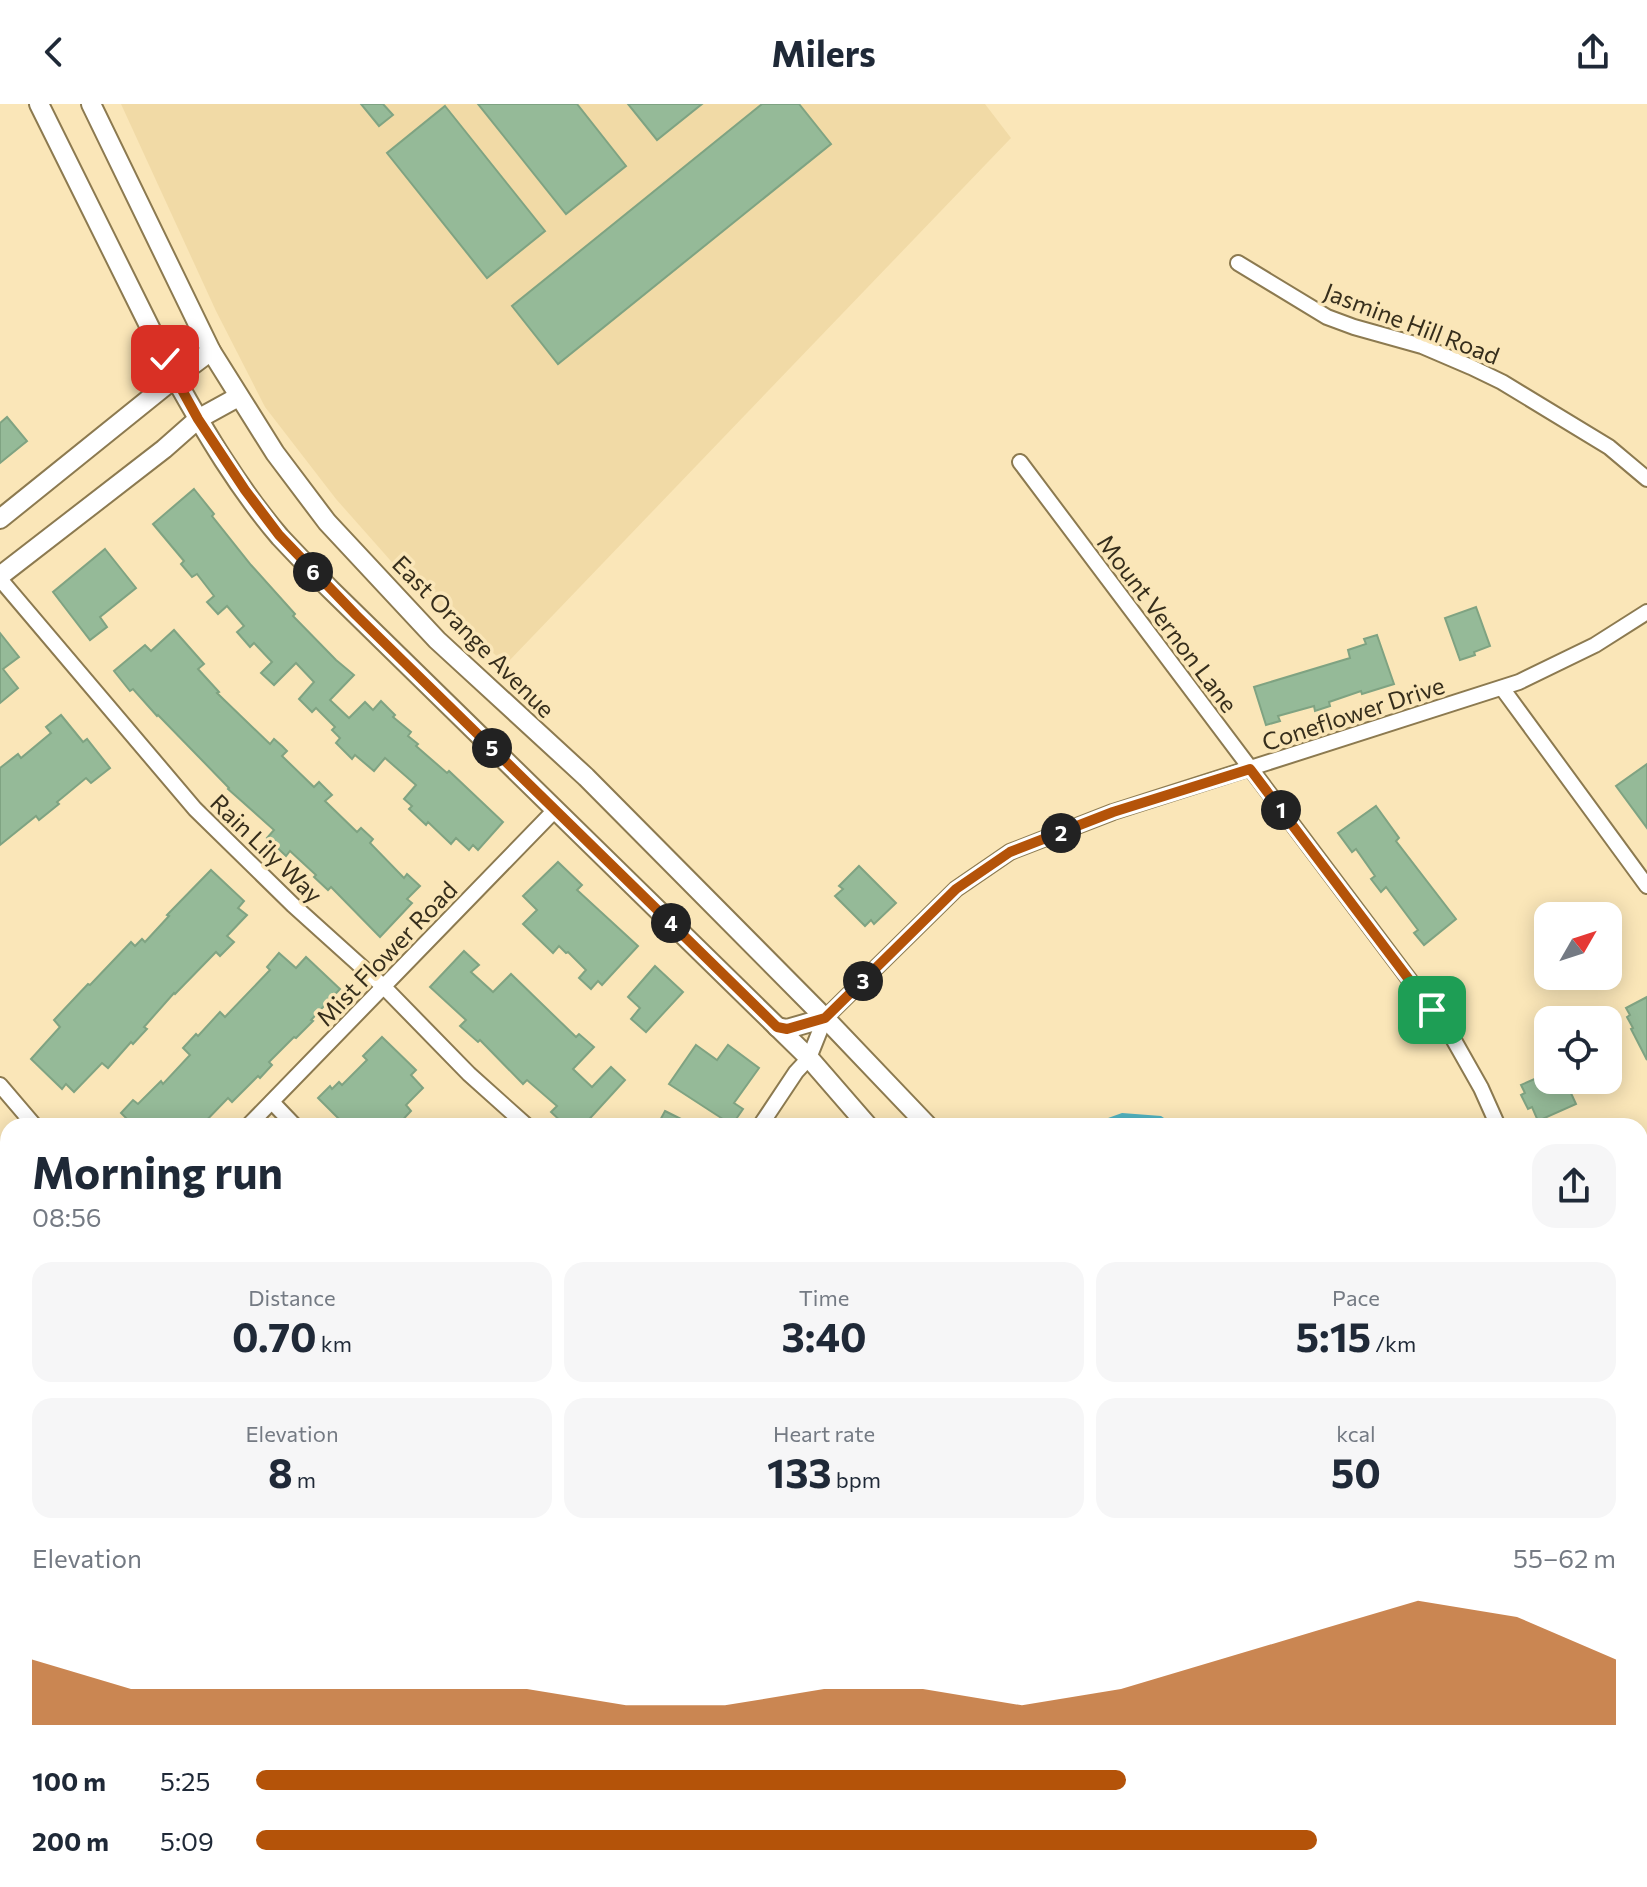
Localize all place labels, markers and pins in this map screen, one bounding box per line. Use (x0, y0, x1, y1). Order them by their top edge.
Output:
pin (131, 325, 199, 393)
pin: 6 (293, 552, 333, 592)
pin: 5 (472, 728, 512, 768)
pin: 1 (1261, 790, 1301, 830)
pin: 2 (1041, 813, 1081, 853)
pin: 4 (651, 903, 691, 943)
pin: 3 (843, 961, 883, 1001)
pin (1398, 976, 1466, 1044)

